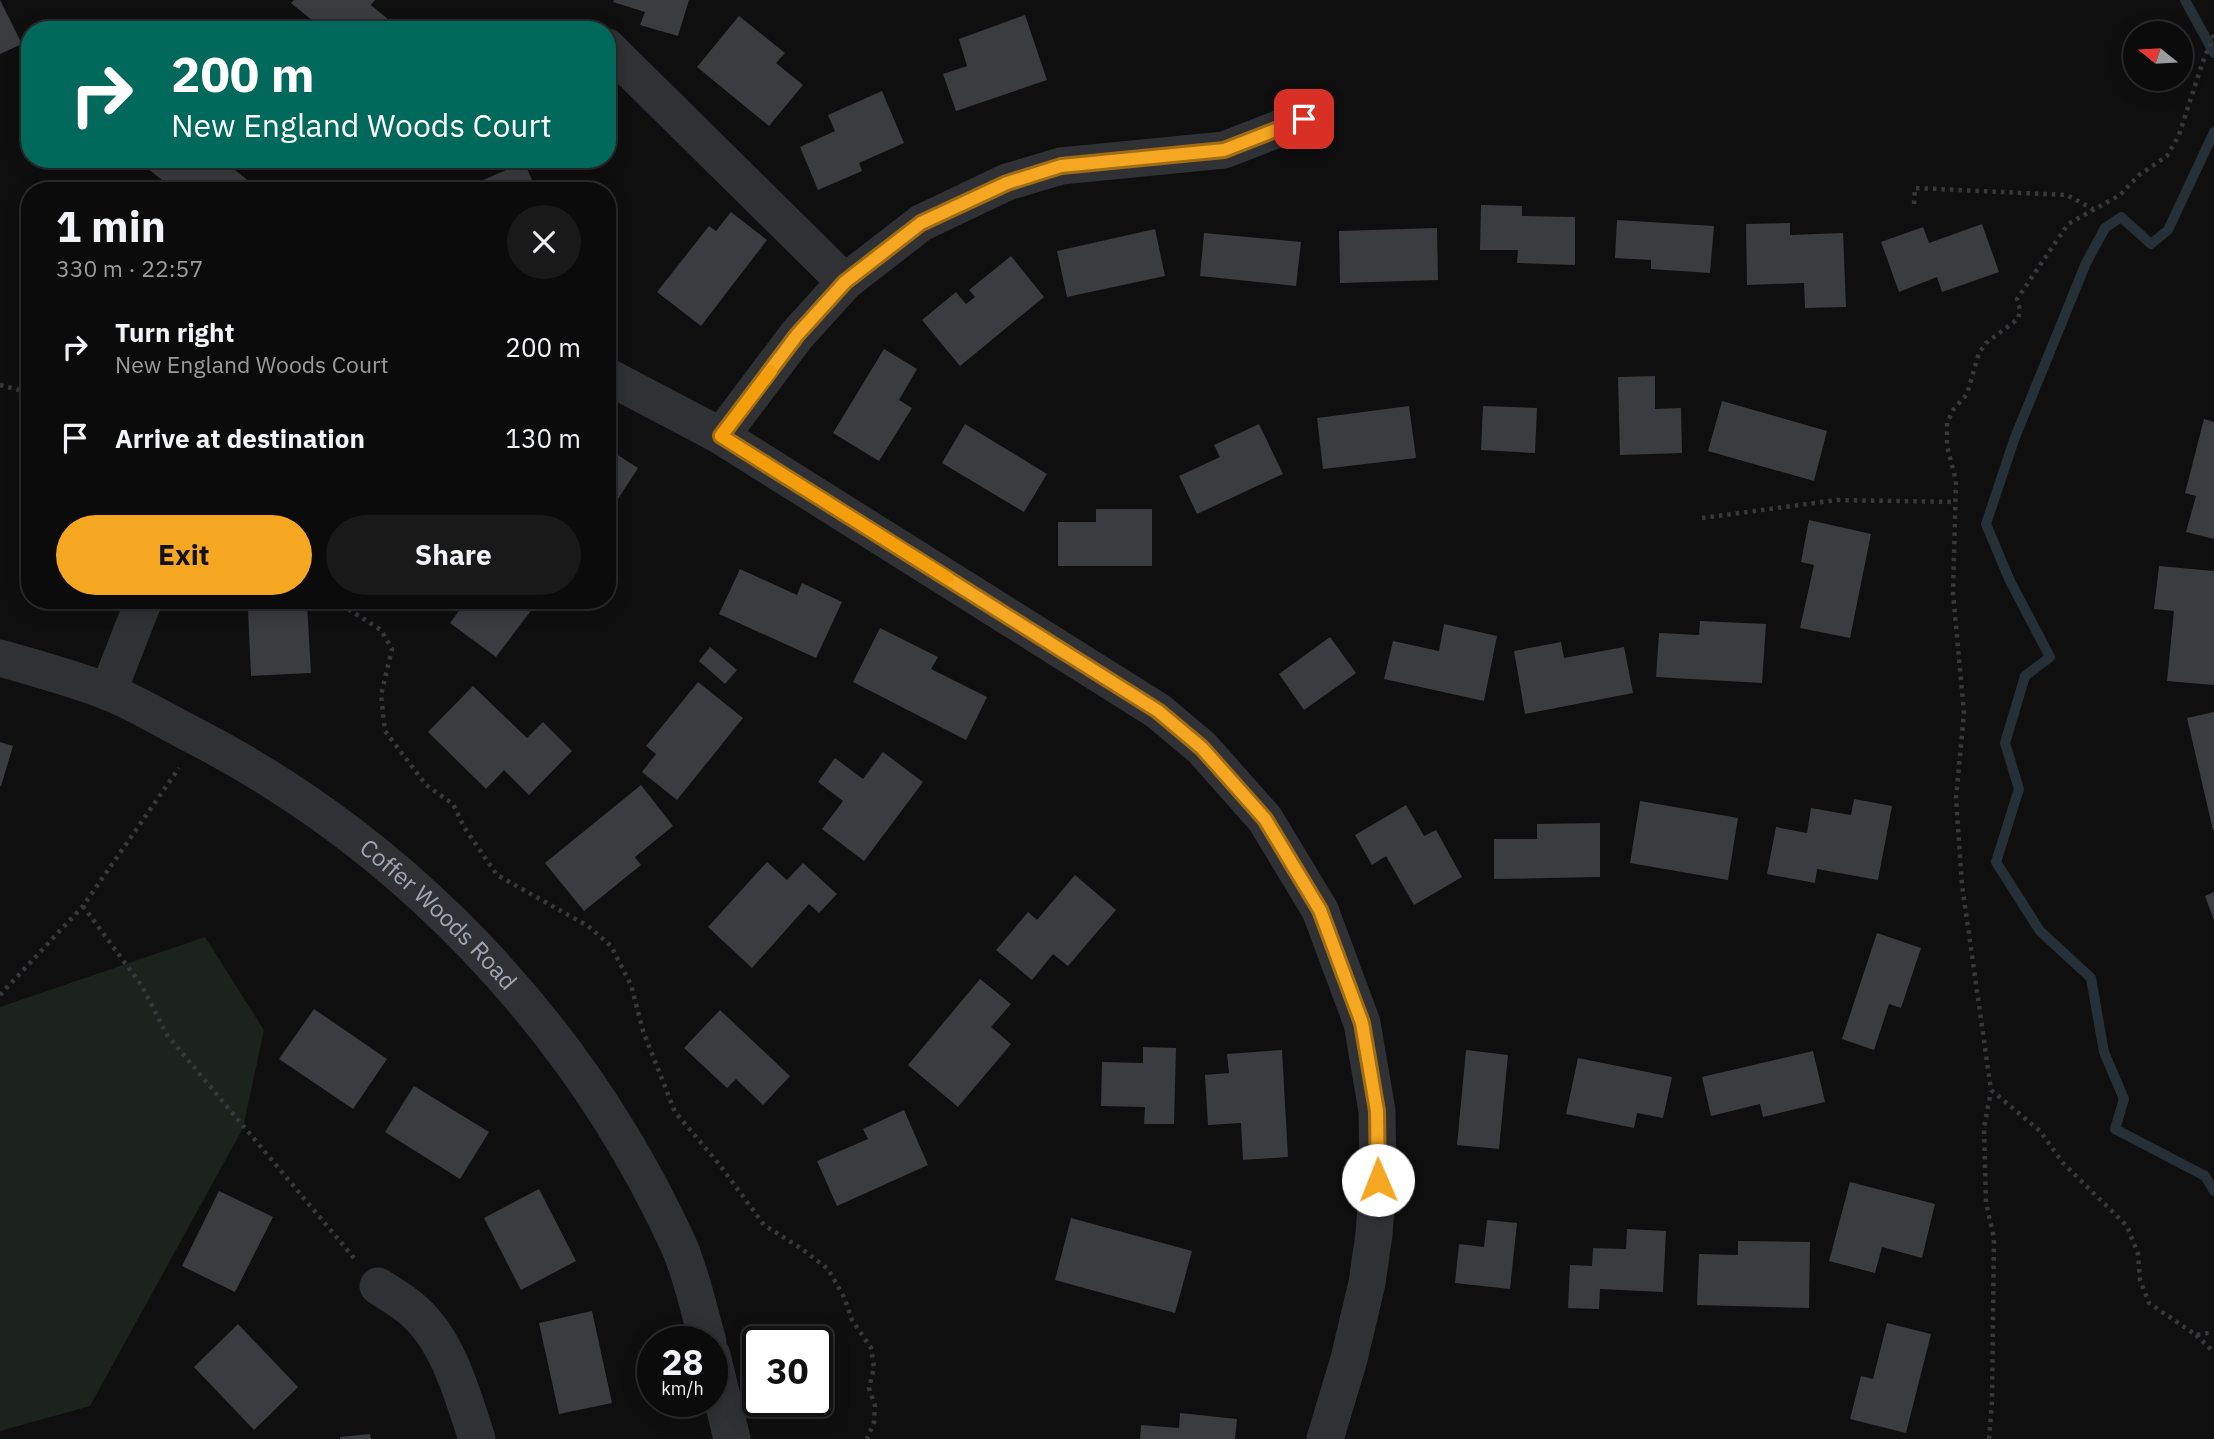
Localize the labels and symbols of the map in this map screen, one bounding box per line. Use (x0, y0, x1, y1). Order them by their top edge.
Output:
north arrow (2123, 21, 2193, 91)
pin (1274, 89, 1334, 149)
street label: Coffer Woods Road (354, 831, 524, 996)
position arrow (1341, 1143, 1415, 1217)
speed limit sign: 30 (742, 1326, 833, 1417)

